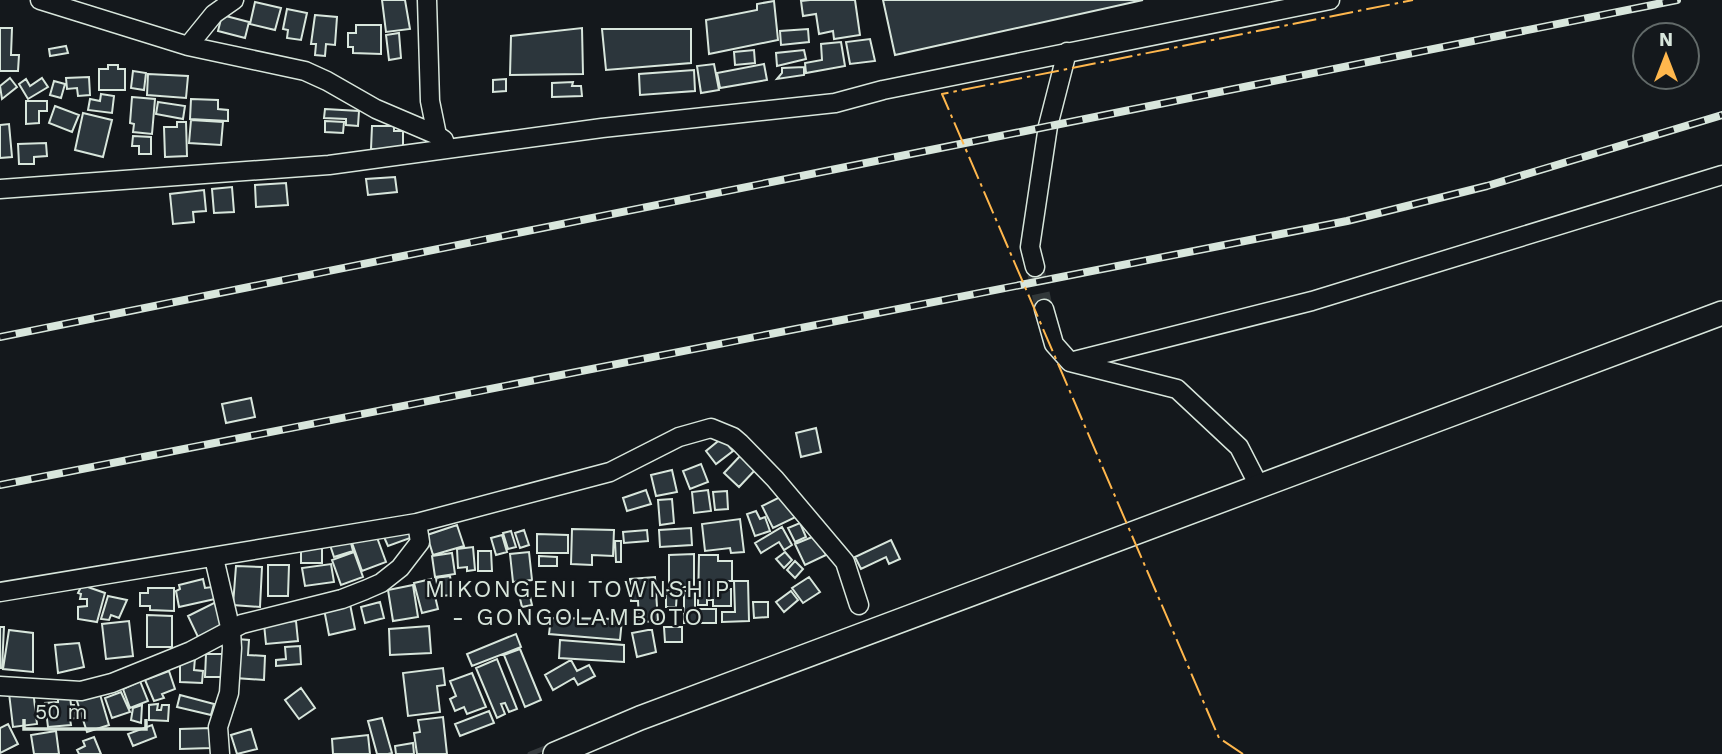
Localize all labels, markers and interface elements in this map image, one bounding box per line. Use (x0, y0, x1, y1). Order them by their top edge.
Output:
north arrow (1631, 21, 1701, 91)
text: N (1659, 28, 1673, 51)
district label: MIKONGENI TOWNSHIP - GONGOLAMBOTO (425, 575, 731, 631)
scale bar (24, 688, 147, 732)
text: 50 m (35, 699, 87, 724)

